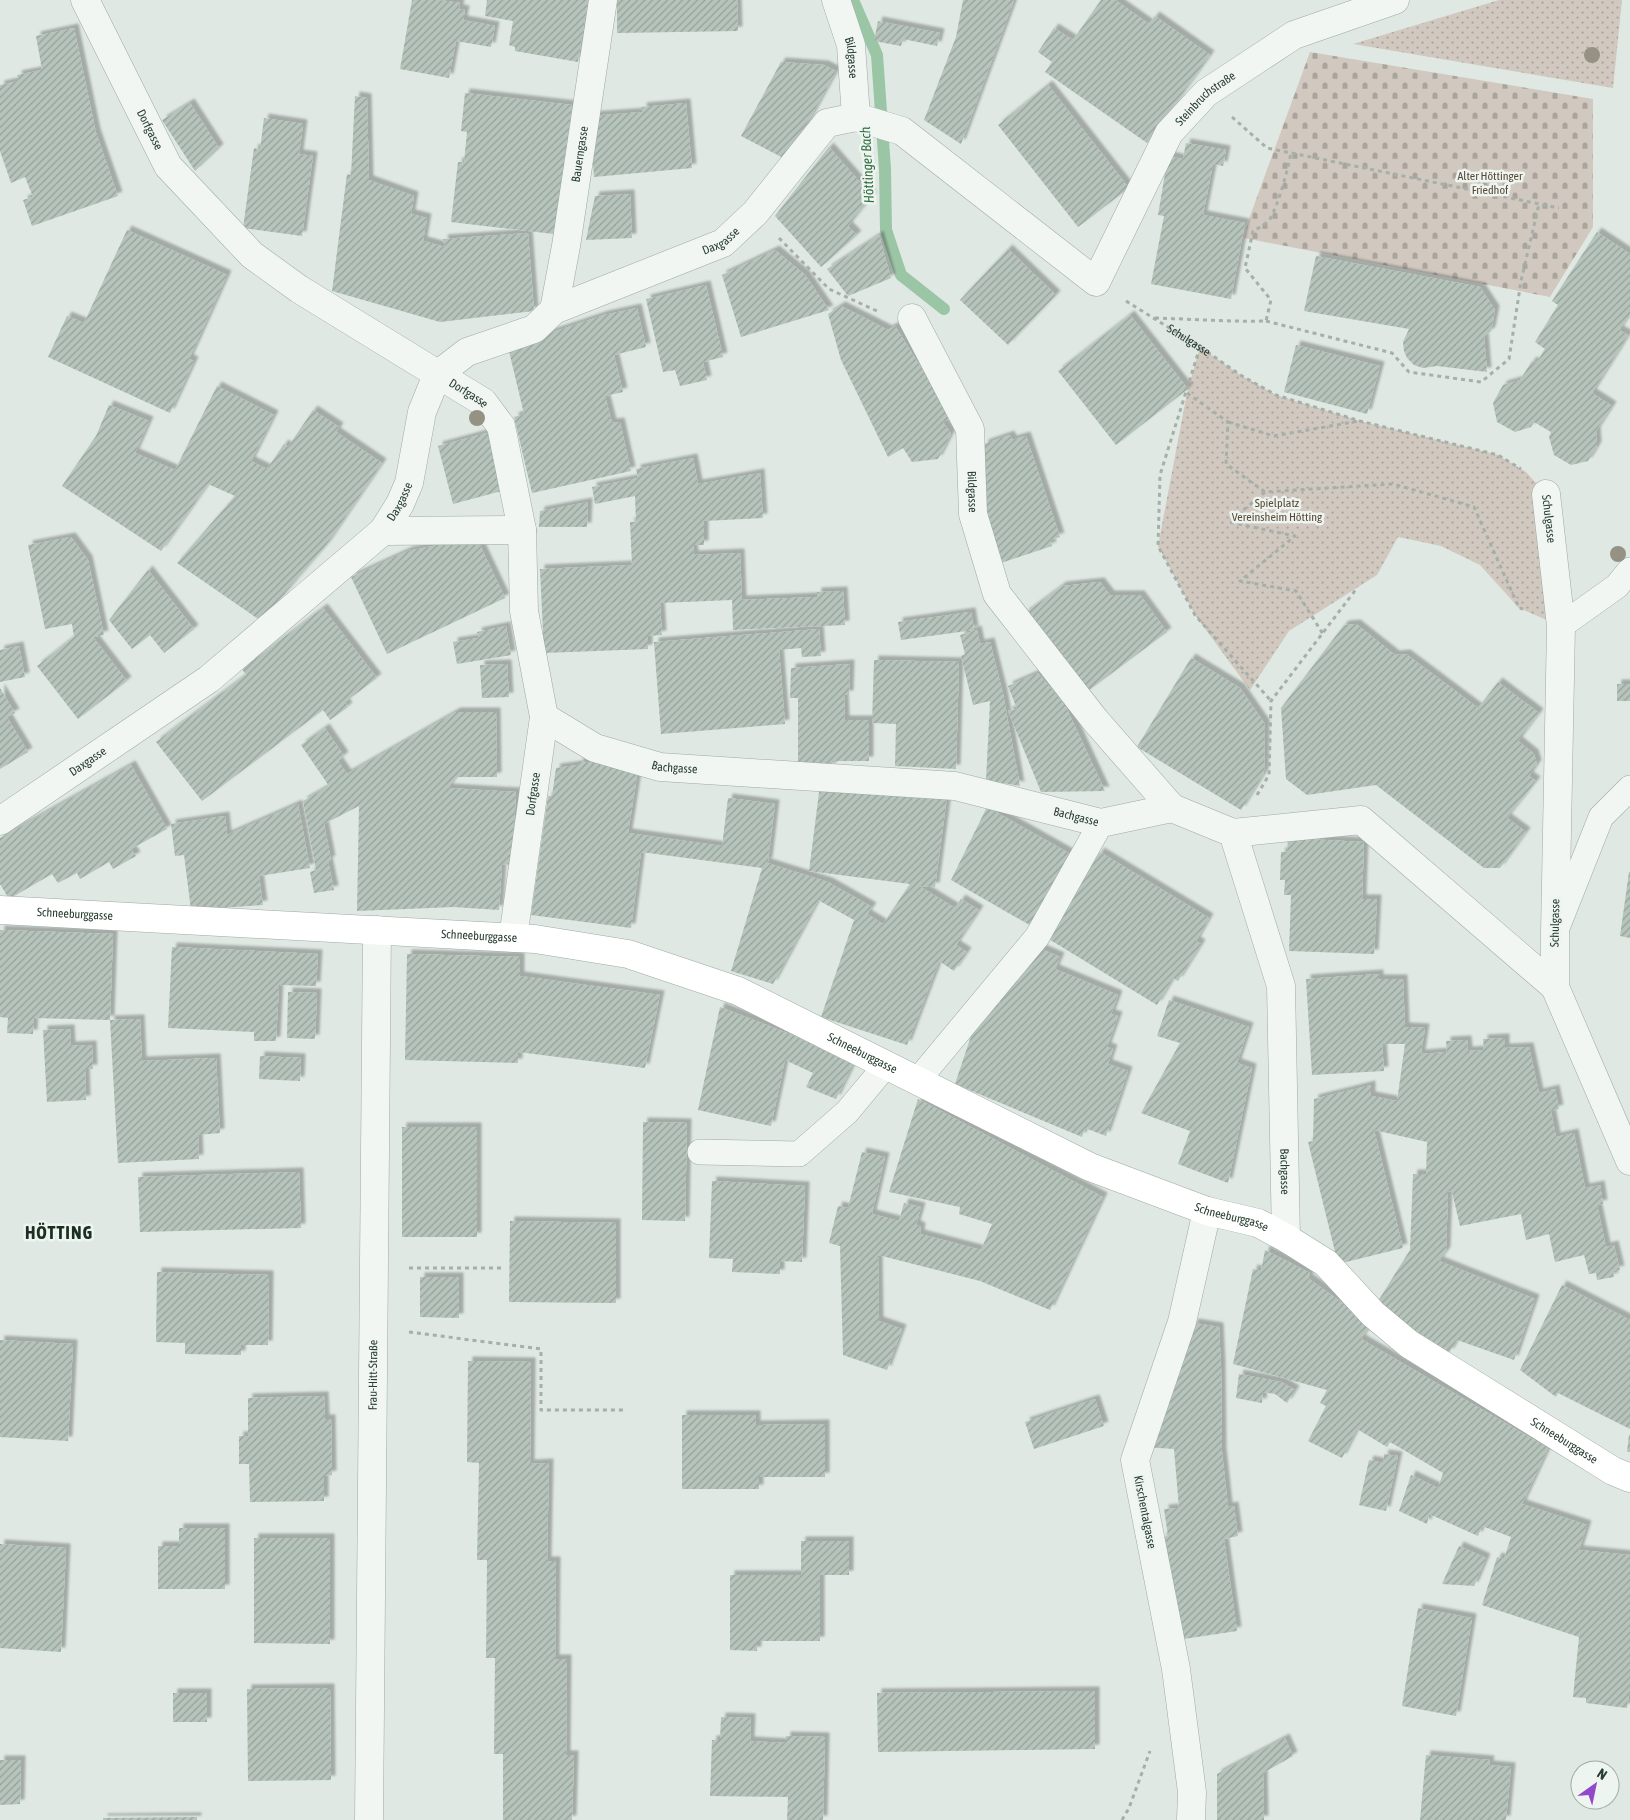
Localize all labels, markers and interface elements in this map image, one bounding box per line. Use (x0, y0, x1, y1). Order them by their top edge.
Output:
street label: Bildgasse (842, 35, 860, 79)
street label: Steinbruchstraße (1172, 69, 1238, 128)
street label: Dorfgasse (134, 107, 166, 152)
street label: Bauerngasse (569, 125, 591, 183)
water label: Höttinger Bach (857, 126, 877, 204)
park label: Alter Höttinger Friedhof (1457, 169, 1523, 197)
street label: Daxgasse (700, 224, 742, 258)
street label: Schulgasse (1165, 321, 1213, 359)
street label: Dorfgasse (446, 376, 492, 410)
street label: Bildgasse (964, 471, 980, 513)
street label: Daxgasse (384, 480, 415, 524)
street label: Schulgasse (1539, 494, 1559, 544)
park label: Spielplatz Vereinsheim Hötting (1232, 496, 1323, 524)
street label: Daxgasse (67, 744, 109, 779)
street label: Bachgasse (650, 758, 698, 776)
street label: Dorfgasse (523, 771, 543, 817)
street label: Bachgasse (1052, 804, 1100, 829)
street label: Schulgasse (1548, 899, 1562, 947)
street label: Schneeburggasse (37, 905, 113, 923)
street label: Schneeburggasse (441, 927, 518, 945)
street label: Schneeburggasse (825, 1030, 899, 1076)
street label: Bachgasse (1277, 1148, 1292, 1195)
street label: Schneeburggasse (1193, 1200, 1271, 1234)
district label: HÖTTING (25, 1222, 93, 1243)
street label: Frau-Hitt-Straße (366, 1340, 380, 1410)
street label: Schneeburggasse (1528, 1415, 1600, 1467)
street label: Kirschentalgasse (1131, 1474, 1159, 1550)
north arrow (1570, 1760, 1620, 1810)
text: N (1594, 1765, 1610, 1783)

